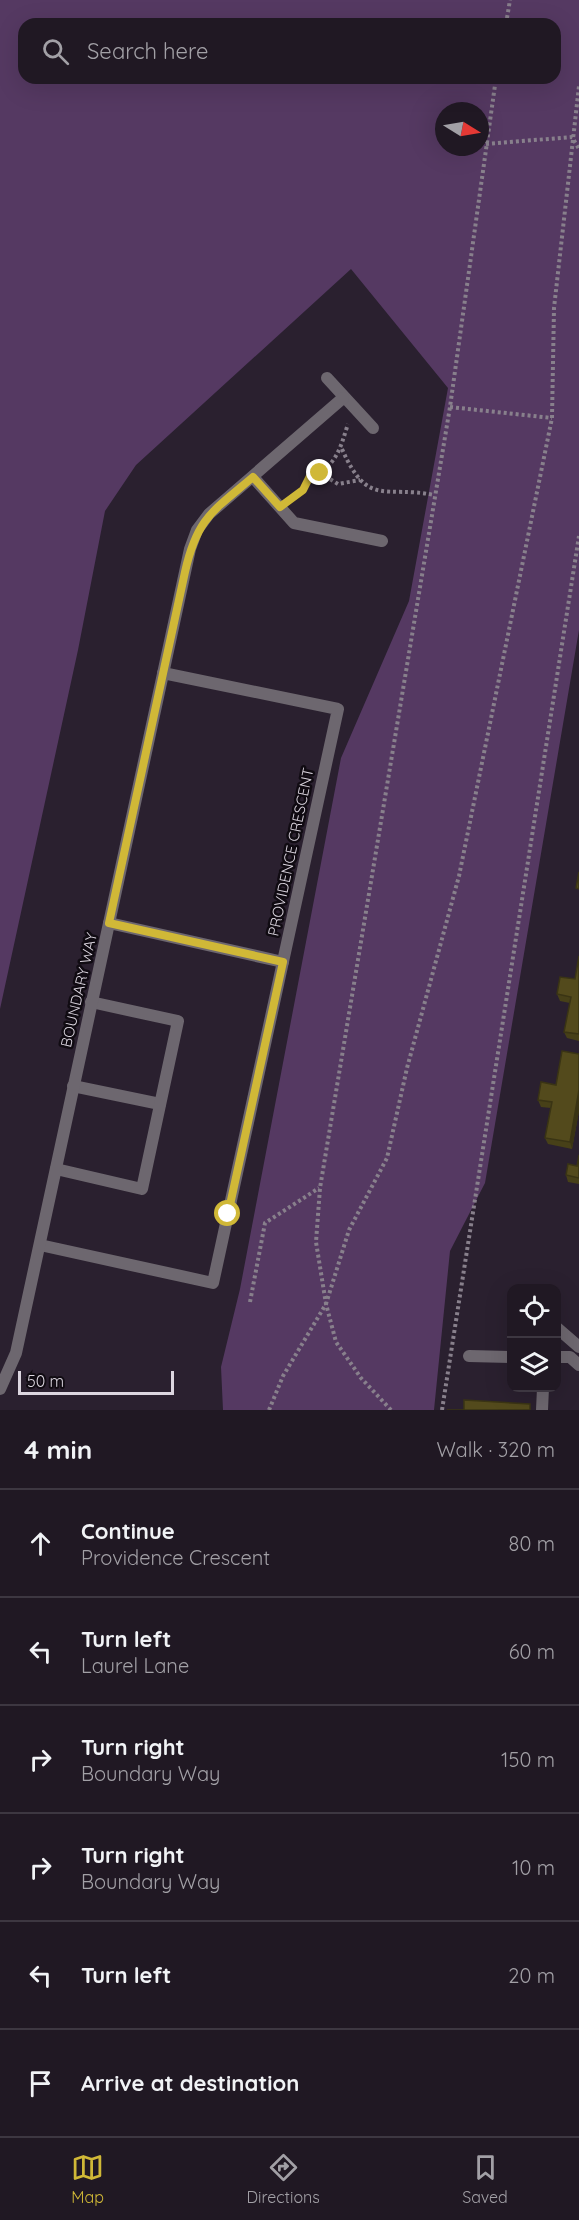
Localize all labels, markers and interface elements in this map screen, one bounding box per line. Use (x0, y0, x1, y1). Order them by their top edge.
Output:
search box (18, 18, 561, 84)
icon: search (39, 35, 72, 68)
text: Search here (87, 37, 208, 65)
north arrow (435, 102, 489, 156)
route end (306, 459, 332, 485)
street label: PROVIDENCE CRESCENT (263, 766, 318, 938)
street label: BOUNDARY WAY (56, 930, 101, 1049)
route start (214, 1200, 240, 1226)
map controls (507, 1284, 561, 1392)
button: locate (507, 1284, 561, 1338)
button: layers (507, 1338, 561, 1392)
scale bar (18, 1368, 174, 1396)
text: 50 m (27, 1371, 64, 1391)
text: 4 min (24, 1433, 92, 1466)
text: Walk · 320 m (436, 1437, 555, 1462)
text: Continue (81, 1517, 175, 1545)
icon: ahead (24, 1527, 57, 1560)
text: 80 m (509, 1531, 555, 1556)
text: Providence Crescent (81, 1545, 270, 1570)
text: Turn left (81, 1625, 171, 1653)
icon: left (24, 1635, 57, 1668)
text: 60 m (509, 1639, 555, 1664)
text: Laurel Lane (81, 1653, 189, 1678)
text: Turn right (81, 1733, 185, 1761)
icon: right (24, 1743, 57, 1776)
text: 150 m (501, 1747, 555, 1772)
text: Boundary Way (81, 1761, 220, 1786)
text: Turn right (81, 1841, 185, 1869)
icon: right (24, 1851, 57, 1884)
text: 10 m (512, 1855, 555, 1880)
text: Boundary Way (81, 1869, 220, 1894)
icon: left (24, 1959, 57, 1992)
text: Turn left (81, 1961, 171, 1989)
text: 20 m (508, 1963, 555, 1988)
icon: arrive (24, 2067, 57, 2100)
text: Arrive at destination (81, 2069, 299, 2097)
tab: Map (71, 2151, 104, 2207)
tab: Directions (247, 2151, 320, 2207)
tab: Saved (462, 2151, 508, 2207)

